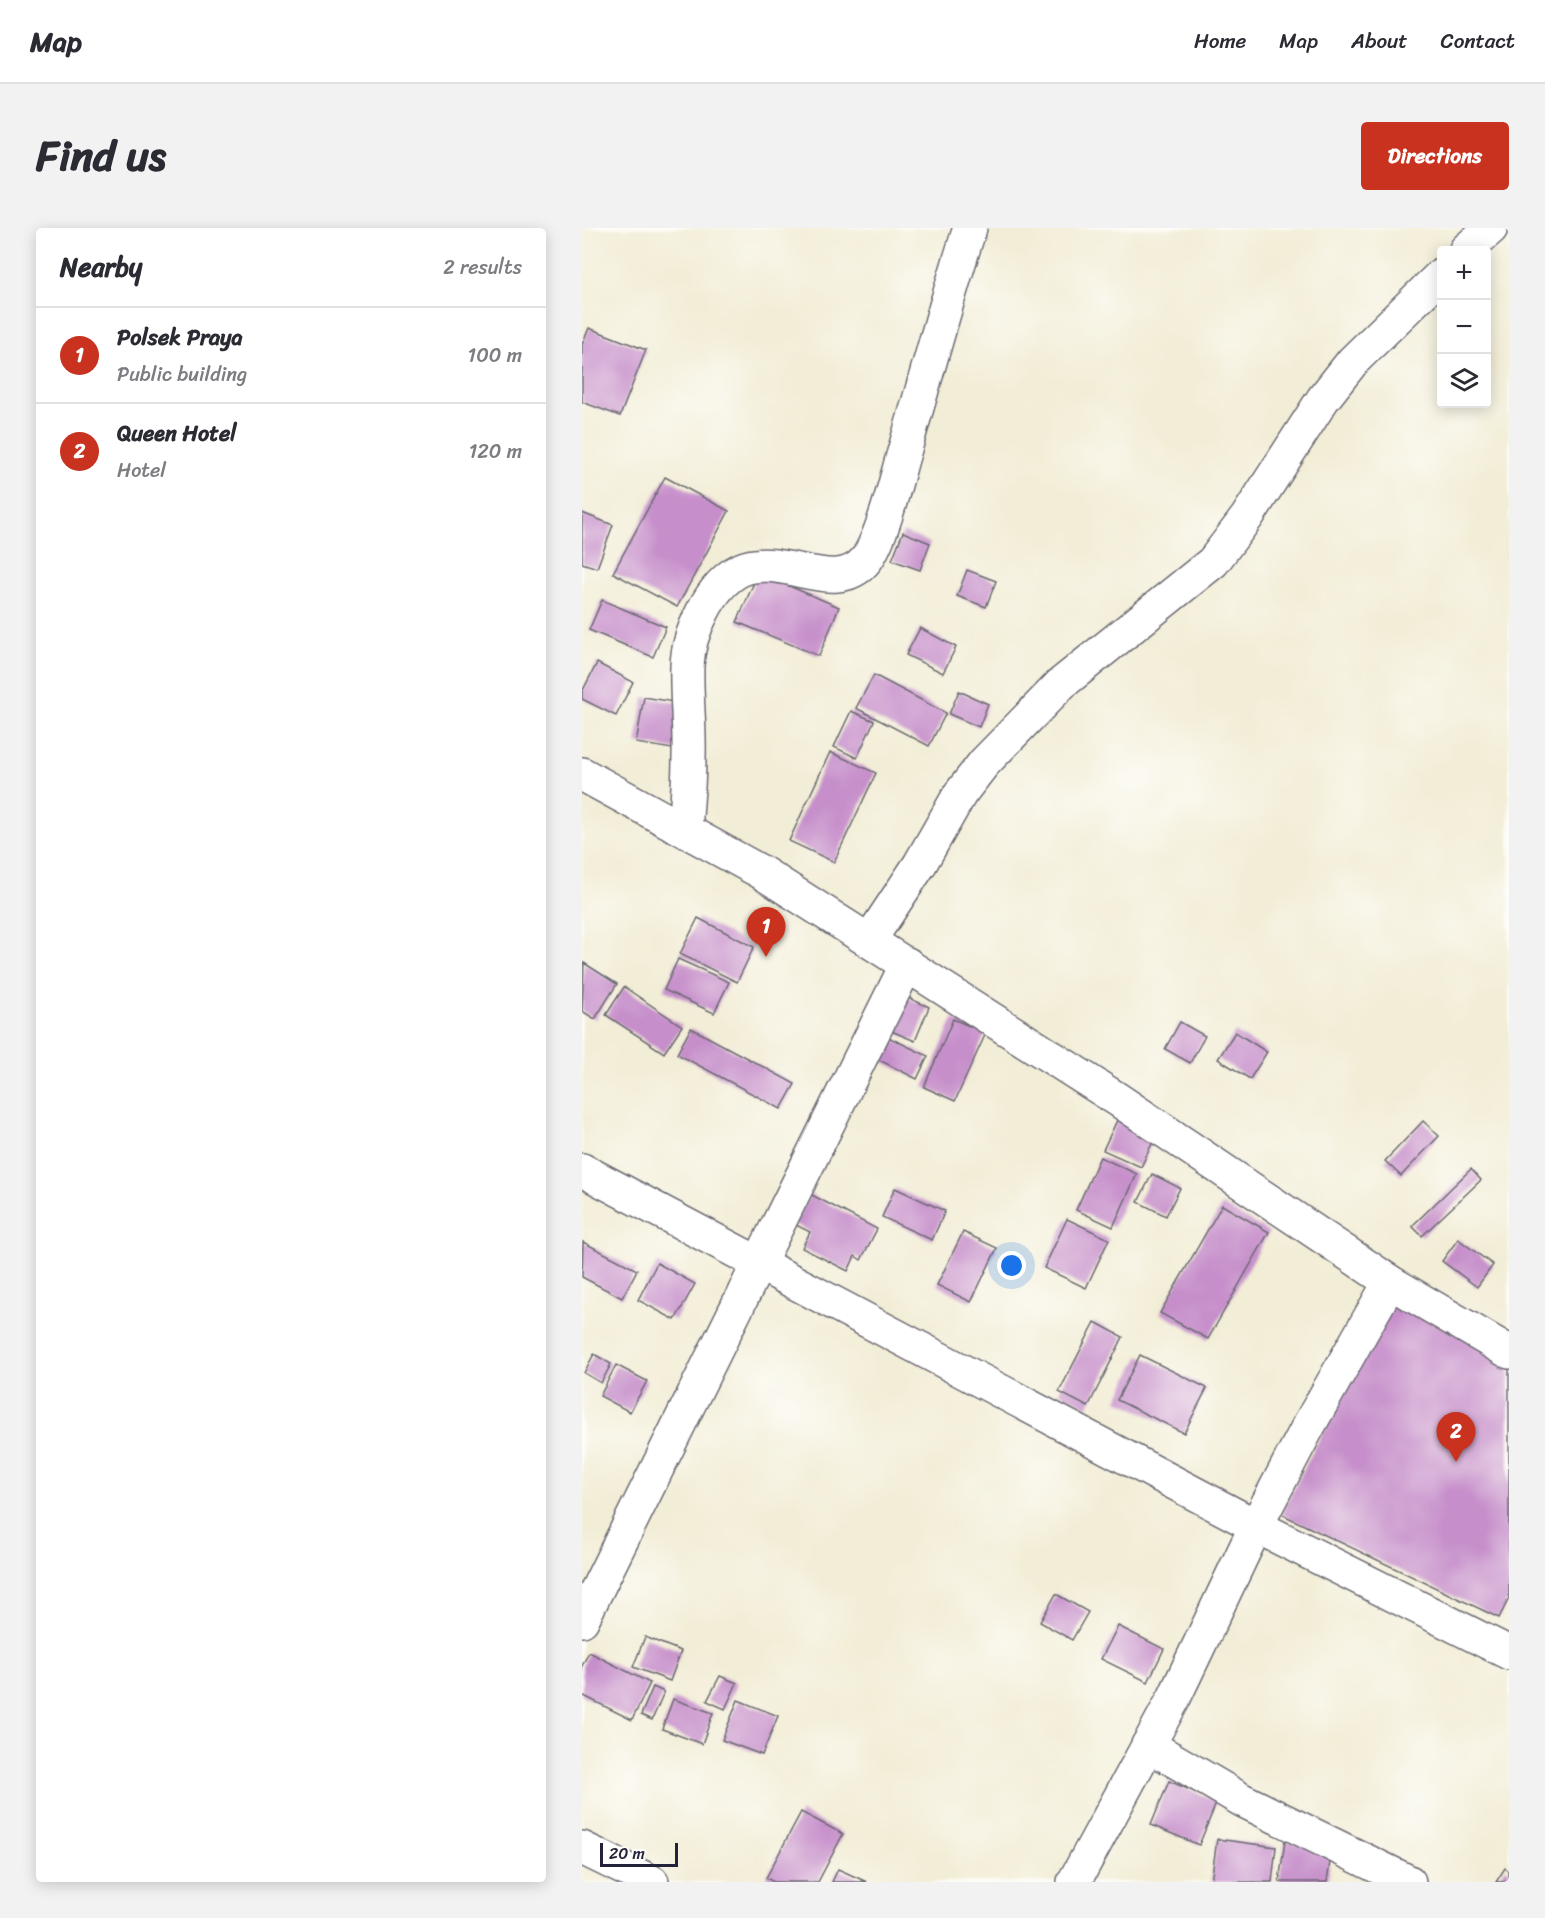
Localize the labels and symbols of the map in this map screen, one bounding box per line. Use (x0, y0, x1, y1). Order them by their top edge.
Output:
pin: 1 (746, 908, 786, 957)
your location (997, 1251, 1026, 1280)
pin: 2 (1436, 1412, 1476, 1462)
scale bar (600, 1840, 678, 1868)

